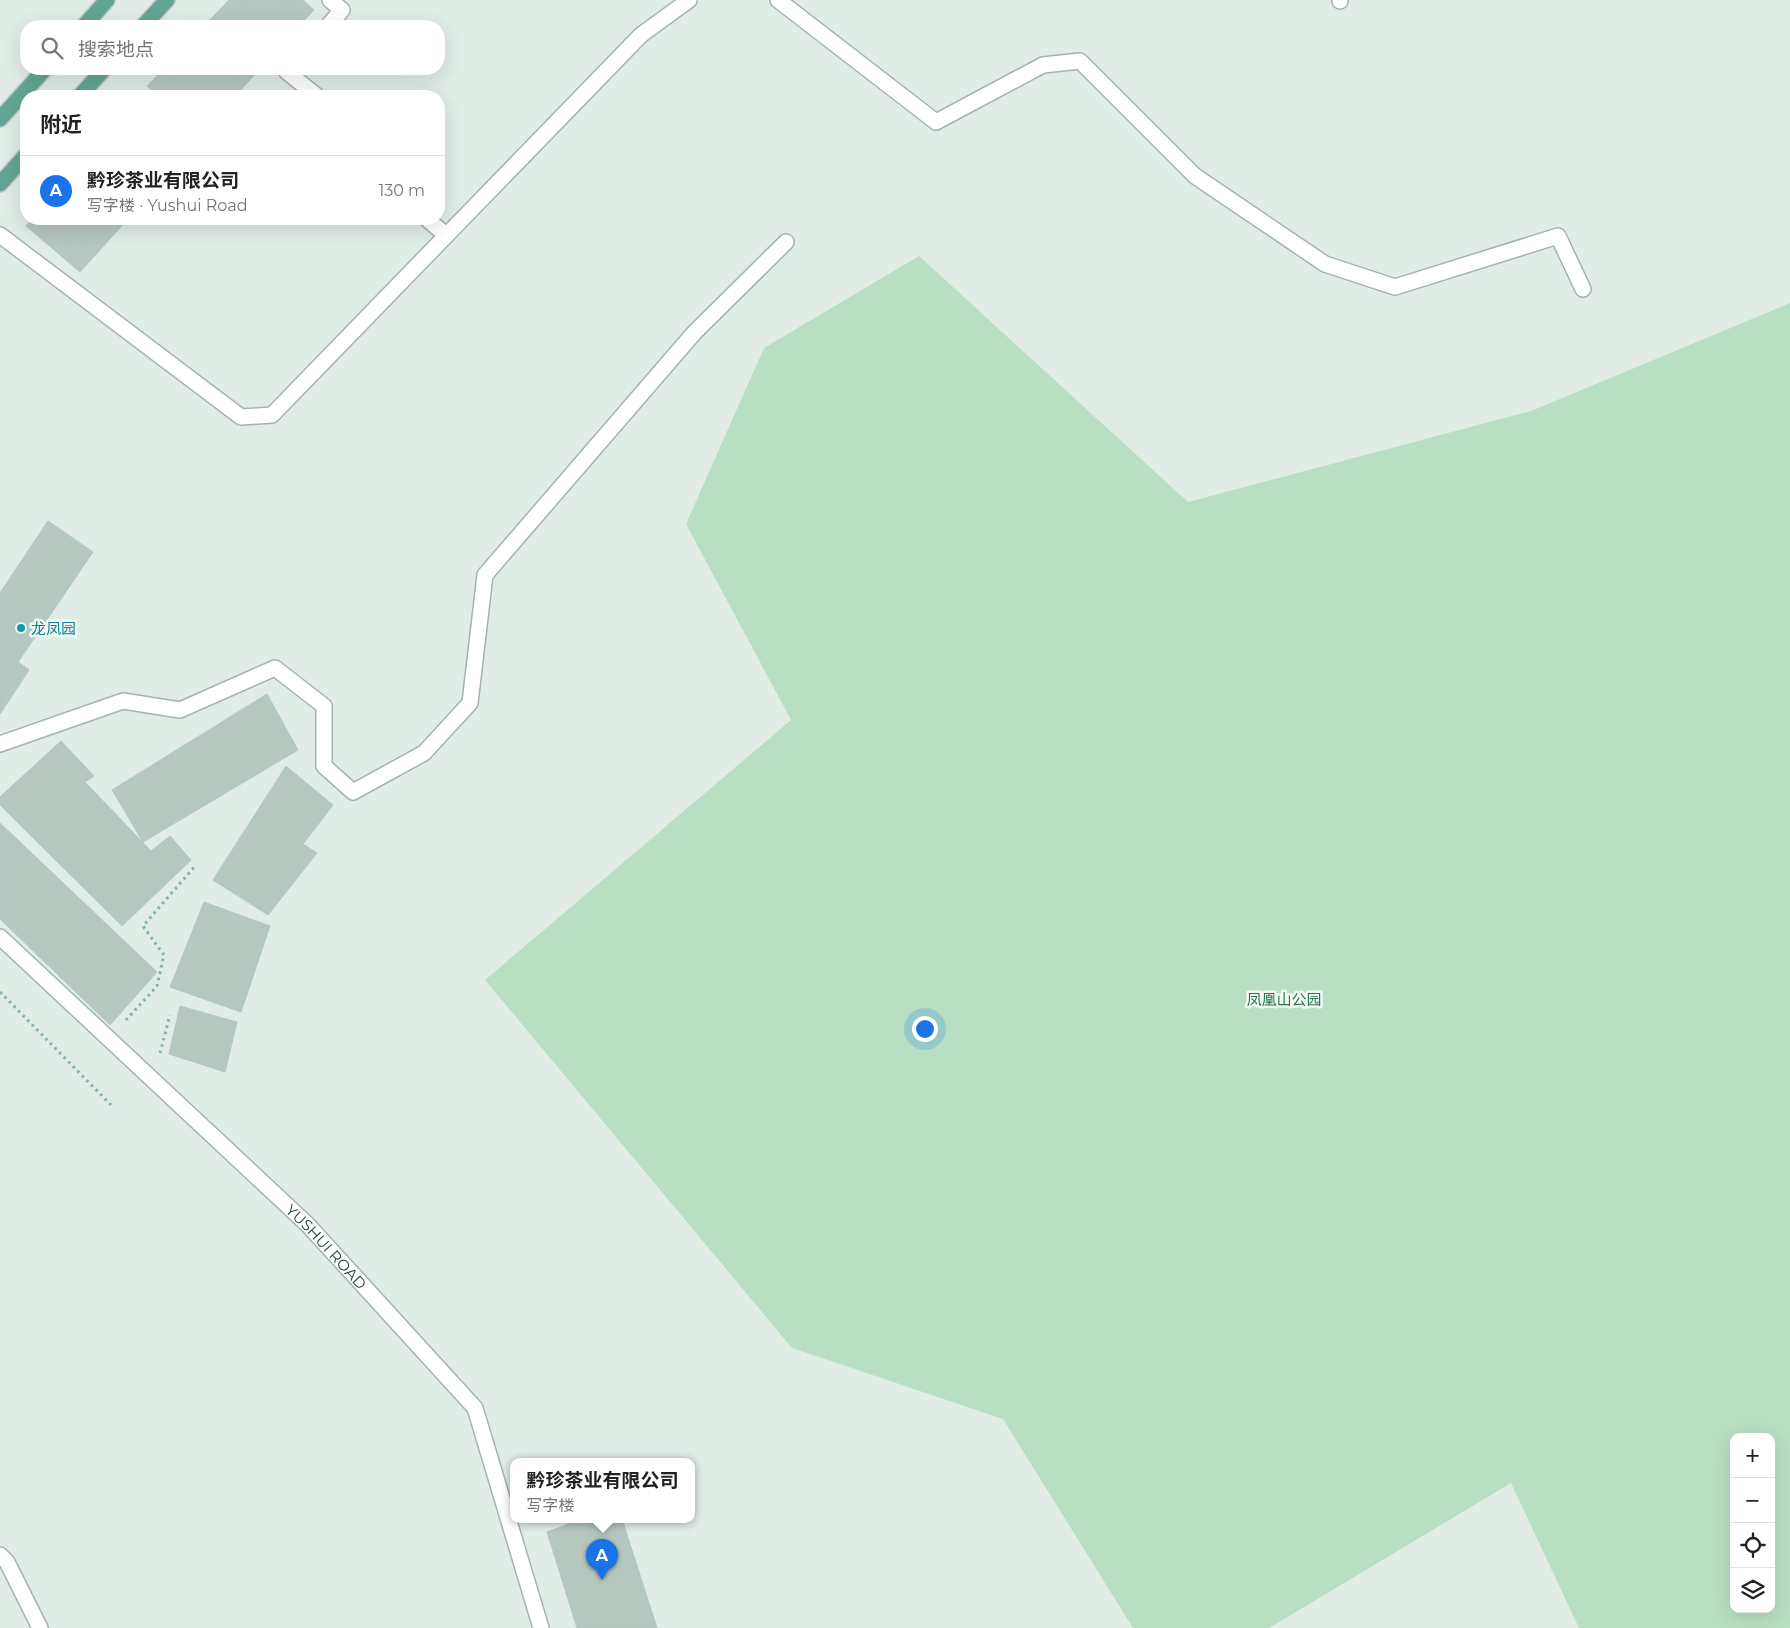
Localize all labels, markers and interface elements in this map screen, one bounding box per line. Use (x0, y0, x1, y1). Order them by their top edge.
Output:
search box (20, 20, 445, 75)
icon: search (38, 34, 66, 62)
text: 搜索地点 (78, 38, 154, 61)
text: 附近 (40, 112, 82, 137)
text: 黔珍茶业有限公司 (87, 169, 239, 192)
text: A (50, 181, 62, 200)
text: 130 m (378, 181, 425, 200)
text: 写字楼 · Yushui Road (87, 196, 247, 215)
place label: 龙凤园 (31, 619, 76, 638)
marker: 龙凤园 (15, 622, 27, 634)
park label: 凤凰山公园 (1246, 990, 1322, 1009)
your location (912, 1016, 938, 1042)
street label: YUSHUI ROAD (282, 1200, 371, 1293)
map controls (1730, 1433, 1775, 1613)
button: + (1730, 1433, 1775, 1478)
popup (510, 1458, 695, 1523)
text: 黔珍茶业有限公司 (526, 1469, 679, 1492)
button: − (1730, 1478, 1775, 1523)
text: 写字楼 (526, 1496, 575, 1515)
button: locate (1730, 1523, 1775, 1568)
pin: A (586, 1539, 618, 1580)
button: layers (1730, 1568, 1775, 1613)

